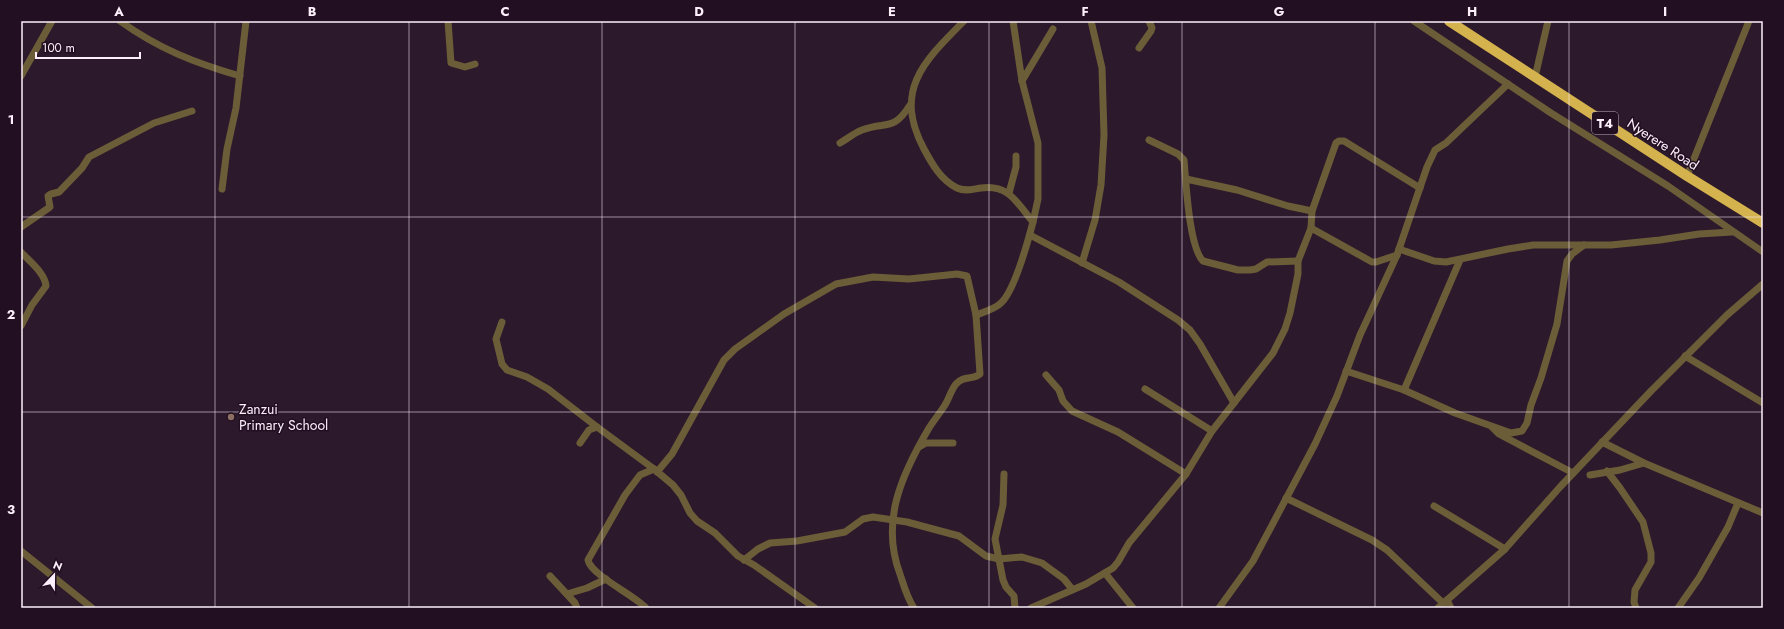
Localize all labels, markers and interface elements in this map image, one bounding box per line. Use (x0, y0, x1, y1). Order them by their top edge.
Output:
text: A (113, 2, 124, 21)
text: B (308, 2, 317, 21)
text: C (500, 2, 510, 21)
text: D (694, 2, 704, 21)
text: E (888, 2, 896, 21)
text: F (1081, 2, 1089, 21)
text: G (1274, 2, 1285, 21)
text: H (1467, 2, 1477, 21)
text: I (1663, 2, 1667, 21)
scale bar (36, 34, 140, 60)
text: 100 m (42, 39, 75, 57)
text: 1 (8, 110, 14, 129)
road number: T4 (1592, 112, 1618, 134)
street label: Nyerere Road (1623, 113, 1703, 175)
text: 2 (7, 305, 15, 324)
place label: Zanzui Primary School (239, 399, 328, 435)
marker: Zanzui Primary School (226, 412, 236, 422)
text: 3 (7, 500, 15, 519)
north arrow (34, 555, 74, 595)
text: N (51, 557, 65, 575)

